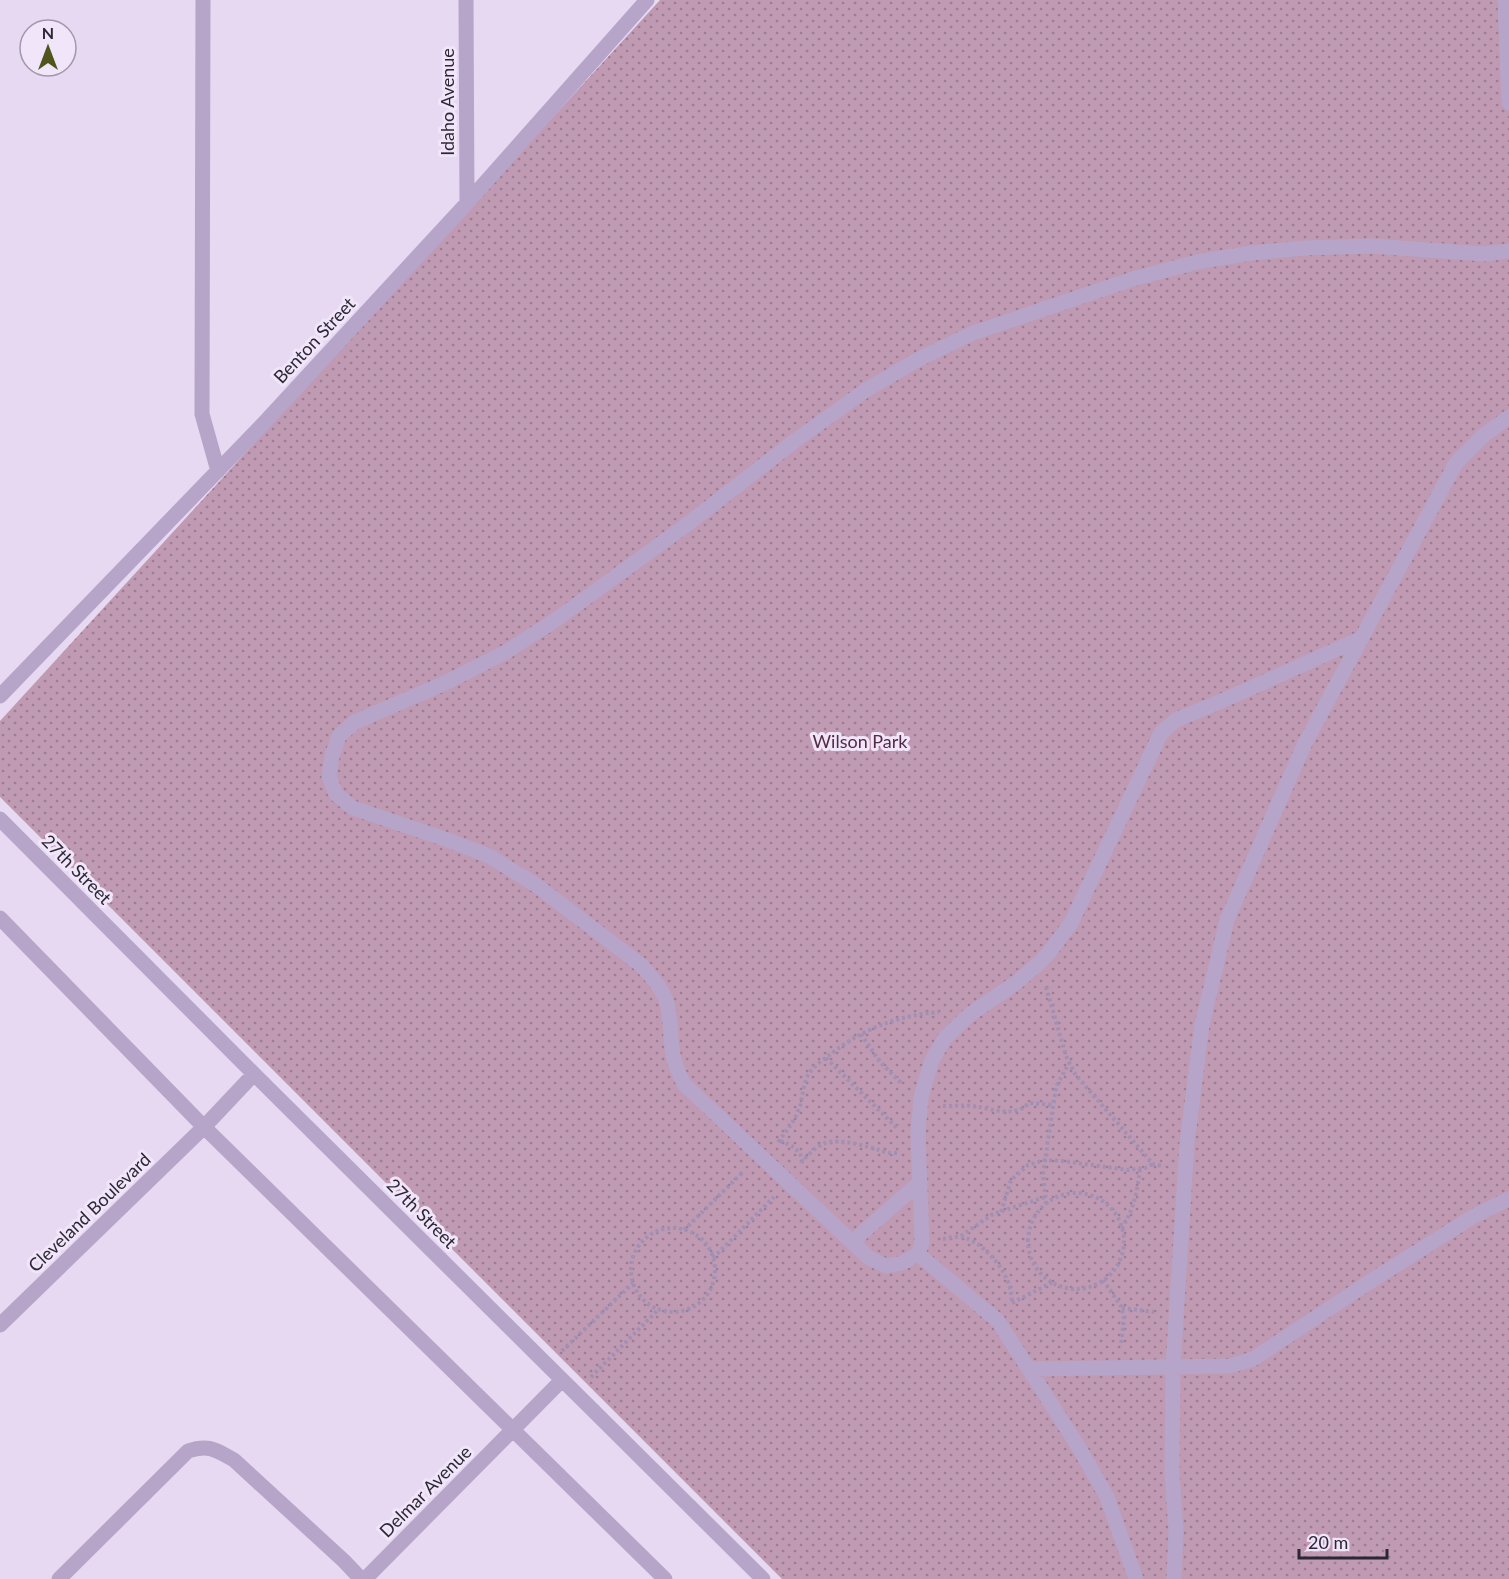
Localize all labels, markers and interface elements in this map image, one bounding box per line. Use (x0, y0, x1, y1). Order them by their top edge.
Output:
north arrow (18, 18, 78, 78)
text: N (42, 23, 54, 42)
street label: Idaho Avenue (436, 48, 458, 156)
street label: Benton Street (269, 292, 360, 388)
park label: Wilson Park (813, 730, 908, 752)
street label: 27th Street (38, 830, 117, 909)
street label: Cleveland Boulevard (23, 1148, 155, 1276)
street label: 27th Street (383, 1174, 462, 1253)
street label: Delmar Avenue (374, 1440, 476, 1542)
scale bar (1299, 1522, 1388, 1560)
text: 20 m (1308, 1531, 1348, 1553)

